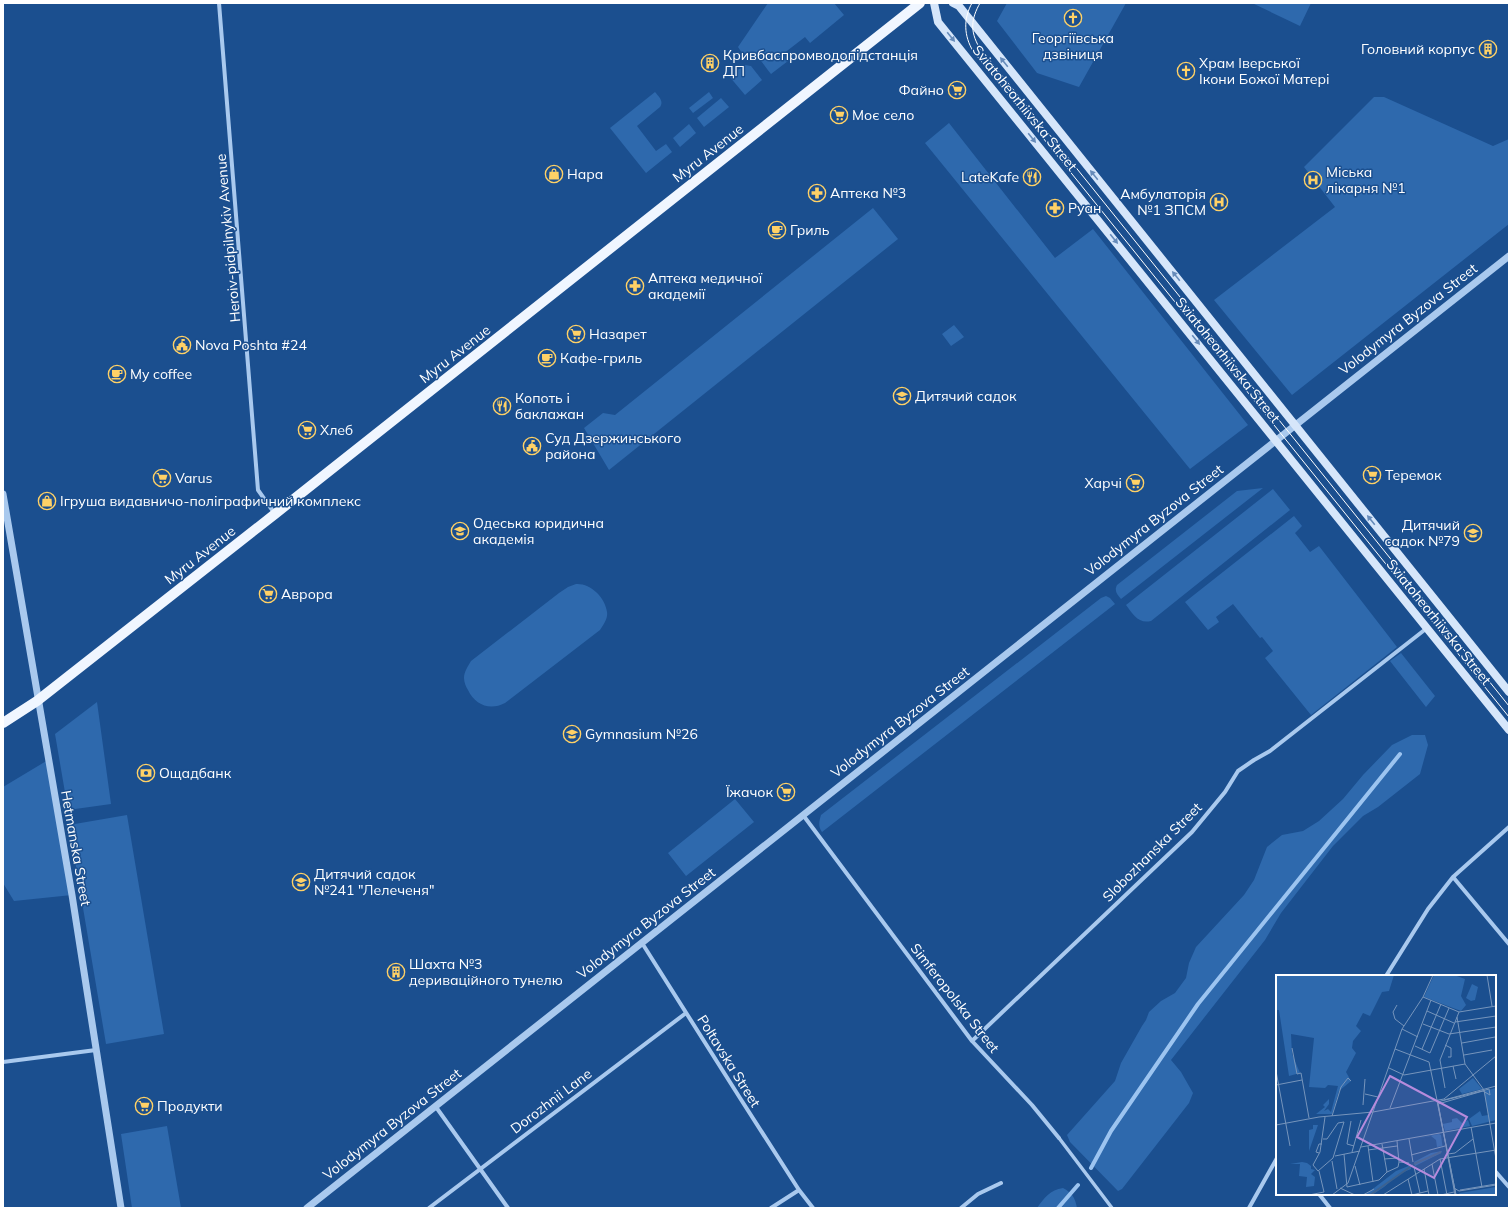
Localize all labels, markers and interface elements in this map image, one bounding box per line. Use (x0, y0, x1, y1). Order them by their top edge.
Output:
church icon: Георгіївська дзвіниця (1063, 8, 1083, 28)
place label: Георгіївська дзвіниця (1032, 29, 1114, 63)
one-way arrow (946, 32, 955, 43)
building icon: Головний корпус (1478, 39, 1498, 59)
place label: Головний корпус (1361, 40, 1475, 58)
street label: Sviatoheorhiivska Street (969, 42, 1081, 175)
place label: Кривбаспромводопідстанція ДП (723, 46, 918, 80)
building icon: Кривбаспромводопідстанція ДП (700, 53, 720, 73)
place label: Храм Іверської Ікони Божої Матері (1199, 54, 1330, 88)
one-way arrow (1000, 57, 1009, 68)
church icon: Храм Іверської Ікони Божої Матері (1176, 61, 1196, 81)
supermarket icon: Файно (947, 80, 967, 100)
place label: Файно (898, 81, 944, 99)
supermarket icon: Моє село (829, 105, 849, 125)
place label: Моє село (852, 106, 914, 124)
street label: Myru Avenue (669, 120, 747, 186)
one-way arrow (1028, 133, 1037, 144)
street label: Heroiv-pidpilnykiv Avenue (212, 153, 244, 323)
place label: Міська лікарня №1 (1326, 163, 1406, 197)
shop icon: Нара (544, 164, 564, 184)
place label: Нара (567, 165, 603, 183)
restaurant icon: LateKafe (1022, 167, 1042, 187)
place label: LateKafe (961, 168, 1019, 186)
one-way arrow (1090, 169, 1099, 180)
hospital icon: Міська лікарня №1 (1303, 170, 1323, 190)
pharmacy icon: Аптека №3 (807, 183, 827, 203)
place label: Аптека №3 (830, 184, 906, 202)
place label: Амбулаторія №1 ЗПСМ (1120, 185, 1206, 219)
hospital icon: Амбулаторія №1 ЗПСМ (1209, 192, 1229, 212)
pharmacy icon: Руан (1045, 198, 1065, 218)
place label: Руан (1068, 199, 1101, 217)
cafe icon: Гриль (767, 220, 787, 240)
place label: Гриль (790, 221, 830, 239)
one-way arrow (1110, 234, 1118, 245)
street label: Volodymyra Byzova Street (1335, 259, 1481, 379)
place label: Аптека медичної академії (648, 269, 763, 303)
one-way arrow (1171, 271, 1180, 282)
pharmacy icon: Аптека медичної академії (625, 276, 645, 296)
street label: Sviatoheorhiivska Street (1172, 294, 1284, 427)
street label: Myru Avenue (416, 321, 494, 387)
supermarket icon: Назарет (566, 324, 586, 344)
place label: Назарет (589, 325, 647, 343)
public building icon: Nova Poshta #24 (172, 335, 192, 355)
one-way arrow (1191, 335, 1200, 346)
place label: Nova Poshta #24 (195, 336, 307, 354)
cafe icon: Кафе-гриль (537, 348, 557, 368)
place label: Кафе-гриль (560, 349, 642, 367)
cafe icon: My coffee (107, 364, 127, 384)
place label: My coffee (130, 365, 192, 383)
school or university icon: Дитячий садок (892, 386, 912, 406)
place label: Дитячий садок (915, 387, 1017, 405)
place label: Копоть і баклажан (515, 389, 584, 423)
restaurant icon: Копоть і баклажан (492, 396, 512, 416)
supermarket icon: Хлеб (297, 420, 317, 440)
place label: Хлеб (320, 421, 353, 439)
place label: Суд Дзержинського района (545, 429, 681, 463)
public building icon: Суд Дзержинського района (522, 436, 542, 456)
street label: Volodymyra Byzova Street (1081, 460, 1227, 580)
supermarket icon: Теремок (1362, 465, 1382, 485)
place label: Теремок (1385, 466, 1442, 484)
supermarket icon: Varus (152, 468, 172, 488)
place label: Varus (175, 469, 213, 487)
supermarket icon: Харчі (1125, 473, 1145, 493)
place label: Харчі (1084, 474, 1122, 492)
shop icon: Ігруша видавничо-поліграфичний комплекс (37, 491, 57, 511)
place label: Ігруша видавничо-поліграфичний комплекс (60, 492, 361, 510)
place label: Одеська юридична академія (473, 514, 604, 548)
one-way arrow (1366, 514, 1375, 525)
place label: Дитячий садок №79 (1385, 516, 1460, 550)
school or university icon: Одеська юридична академія (450, 521, 470, 541)
street label: Myru Avenue (161, 522, 239, 588)
school or university icon: Дитячий садок №79 (1463, 523, 1483, 543)
street label: Sviatoheorhiivska Street (1383, 556, 1495, 689)
supermarket icon: Аврора (258, 584, 278, 604)
place label: Аврора (281, 585, 333, 603)
street label: Volodymyra Byzova Street (827, 662, 973, 782)
school or university icon: Gymnasium №26 (562, 724, 582, 744)
place label: Gymnasium №26 (585, 725, 698, 743)
bank icon: Ощадбанк (136, 763, 156, 783)
place label: Ощадбанк (159, 764, 232, 782)
supermarket icon: Їжачок (776, 782, 796, 802)
place label: Їжачок (725, 783, 773, 801)
street label: Hetmanska Street (57, 789, 95, 907)
street label: Slobozhanska Street (1099, 798, 1206, 905)
street label: Volodymyra Byzova Street (573, 863, 719, 983)
place label: Дитячий садок №241 "Лелеченя" (314, 865, 434, 899)
school or university icon: Дитячий садок №241 "Лелеченя" (291, 872, 311, 892)
street label: Simferopolska Street (907, 940, 1003, 1056)
place label: Шахта №3 дериваційного тунелю (409, 955, 563, 989)
building icon: Шахта №3 дериваційного тунелю (386, 962, 406, 982)
inset map (1276, 975, 1496, 1195)
street label: Poltavska Street (693, 1011, 765, 1111)
street label: Volodymyra Byzova Street (319, 1064, 465, 1184)
street label: Dorozhnii Lane (507, 1065, 595, 1137)
supermarket icon: Продукти (134, 1096, 154, 1116)
place label: Продукти (157, 1097, 223, 1115)

